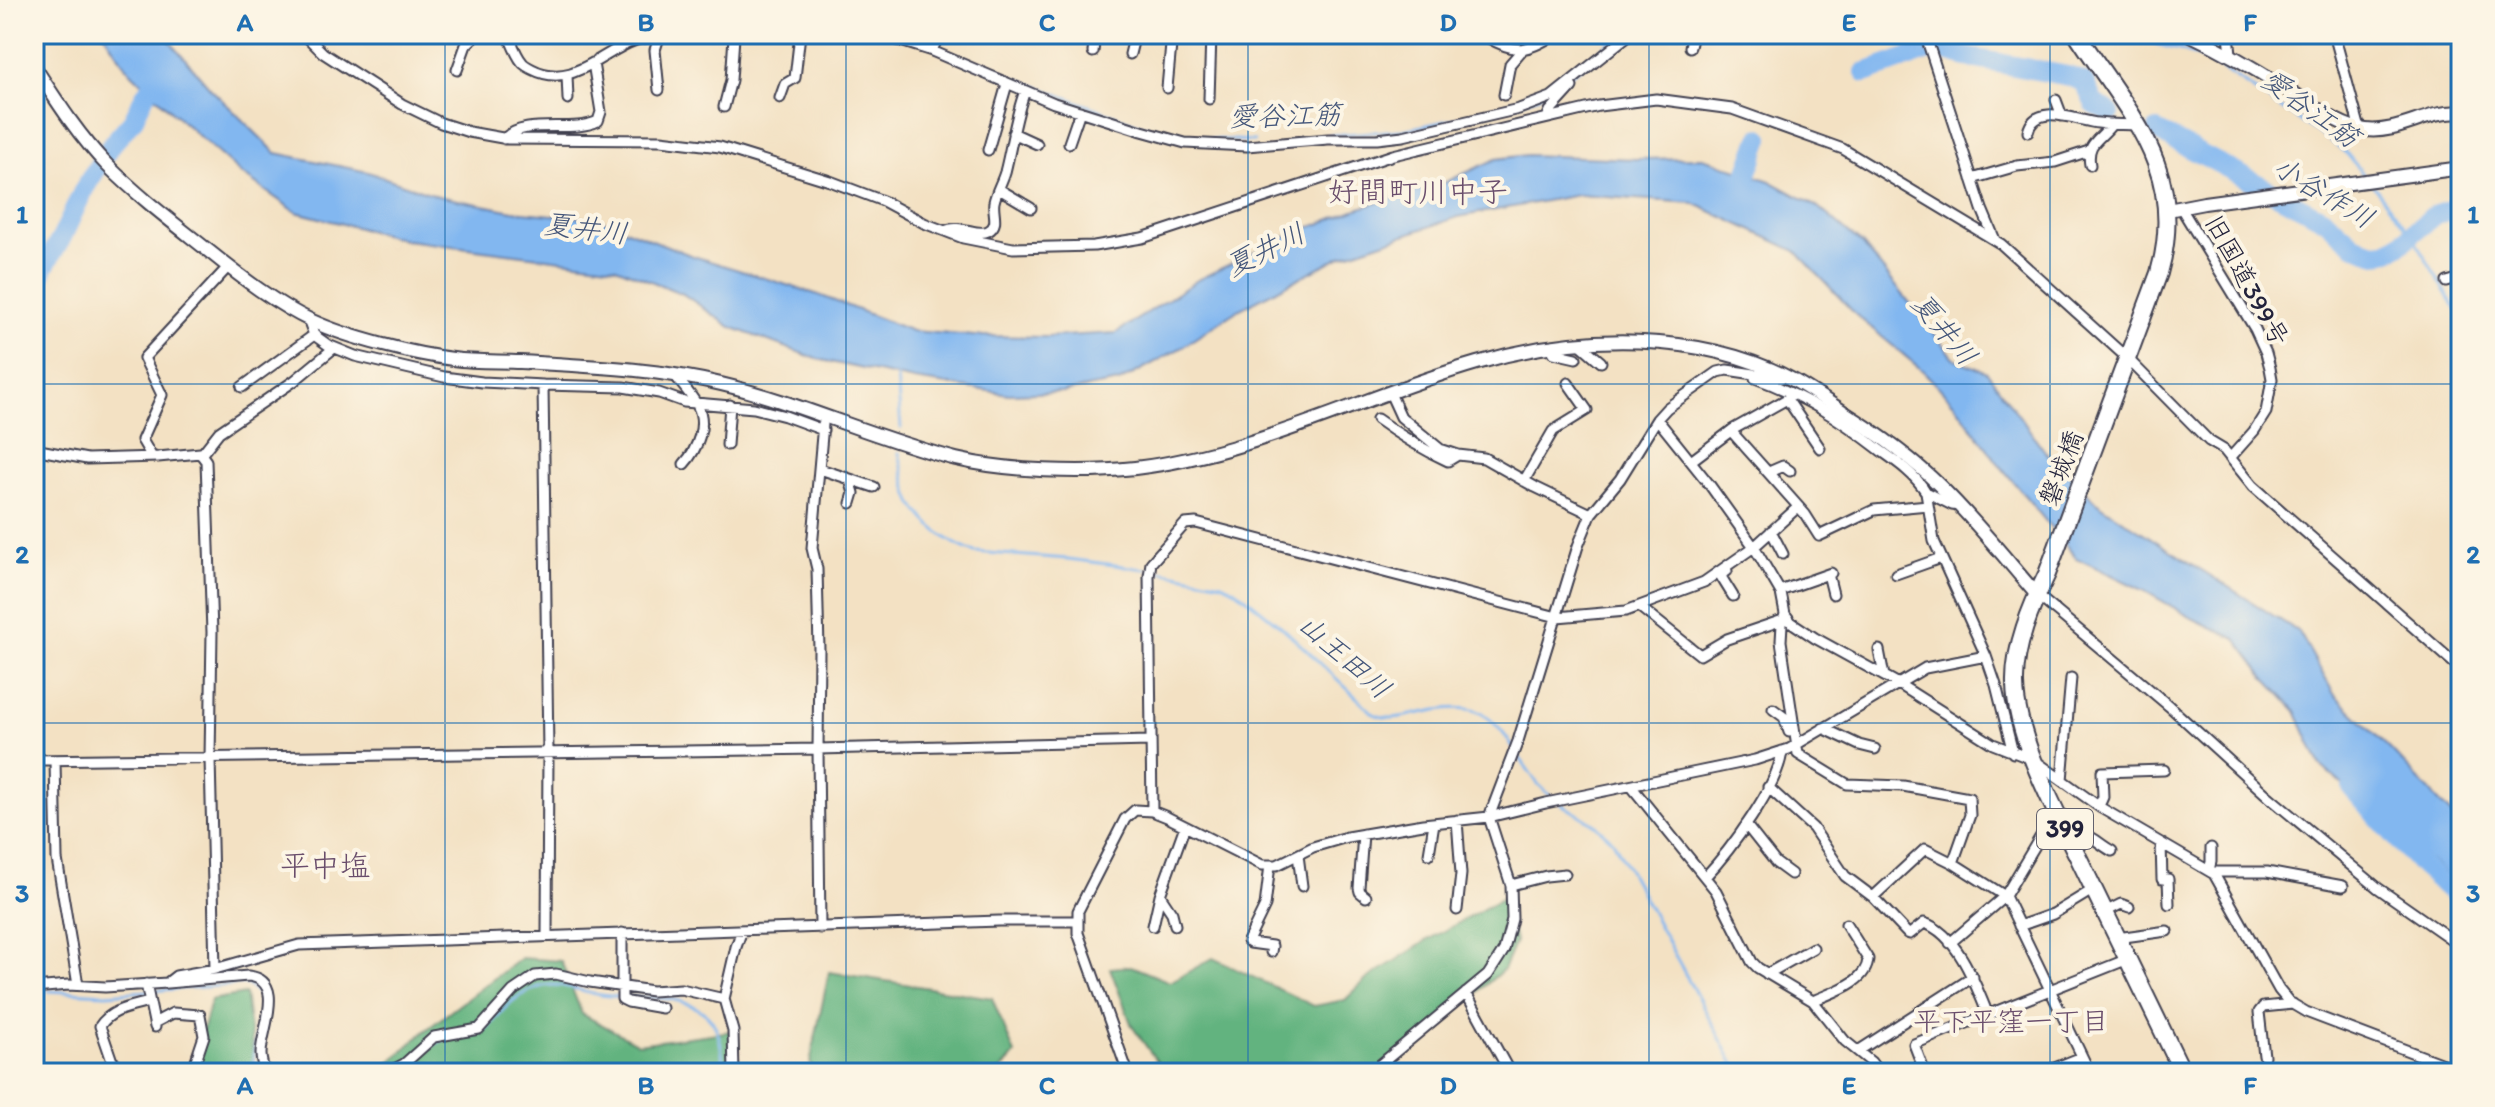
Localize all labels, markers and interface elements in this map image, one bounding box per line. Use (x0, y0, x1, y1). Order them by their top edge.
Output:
text: A (236, 6, 254, 38)
text: B (638, 6, 655, 38)
text: C (1039, 6, 1056, 38)
text: D (1439, 6, 1457, 38)
text: E (1842, 6, 1856, 38)
text: F (2243, 6, 2257, 38)
water label: 愛谷江筋 (2256, 61, 2369, 156)
water label: 愛谷江筋 (1229, 97, 1344, 133)
water label: 小谷作川 (2267, 149, 2381, 235)
district label: 好間町川中子 (1328, 173, 1508, 210)
text: 1 (16, 198, 28, 230)
text: 1 (2467, 198, 2479, 230)
water label: 夏井川 (542, 206, 630, 250)
street label: 旧国道399号 (2198, 209, 2296, 351)
water label: 夏井川 (1220, 215, 1310, 283)
water label: 夏井川 (1905, 286, 1985, 372)
street label: 磐城橋 (2032, 426, 2090, 510)
text: 2 (15, 538, 29, 570)
text: 2 (2466, 538, 2480, 570)
water label: 山王田川 (1292, 606, 1398, 706)
road number: 399 (2037, 809, 2093, 849)
district label: 平中塩 (280, 847, 370, 884)
text: 3 (15, 877, 29, 909)
text: 3 (2466, 877, 2480, 909)
district label: 平下平窪一丁目 (1913, 1004, 2109, 1038)
text: A (236, 1069, 254, 1101)
text: B (638, 1069, 655, 1101)
text: C (1039, 1069, 1056, 1101)
text: D (1439, 1069, 1457, 1101)
text: E (1842, 1069, 1856, 1101)
text: F (2243, 1069, 2257, 1101)

